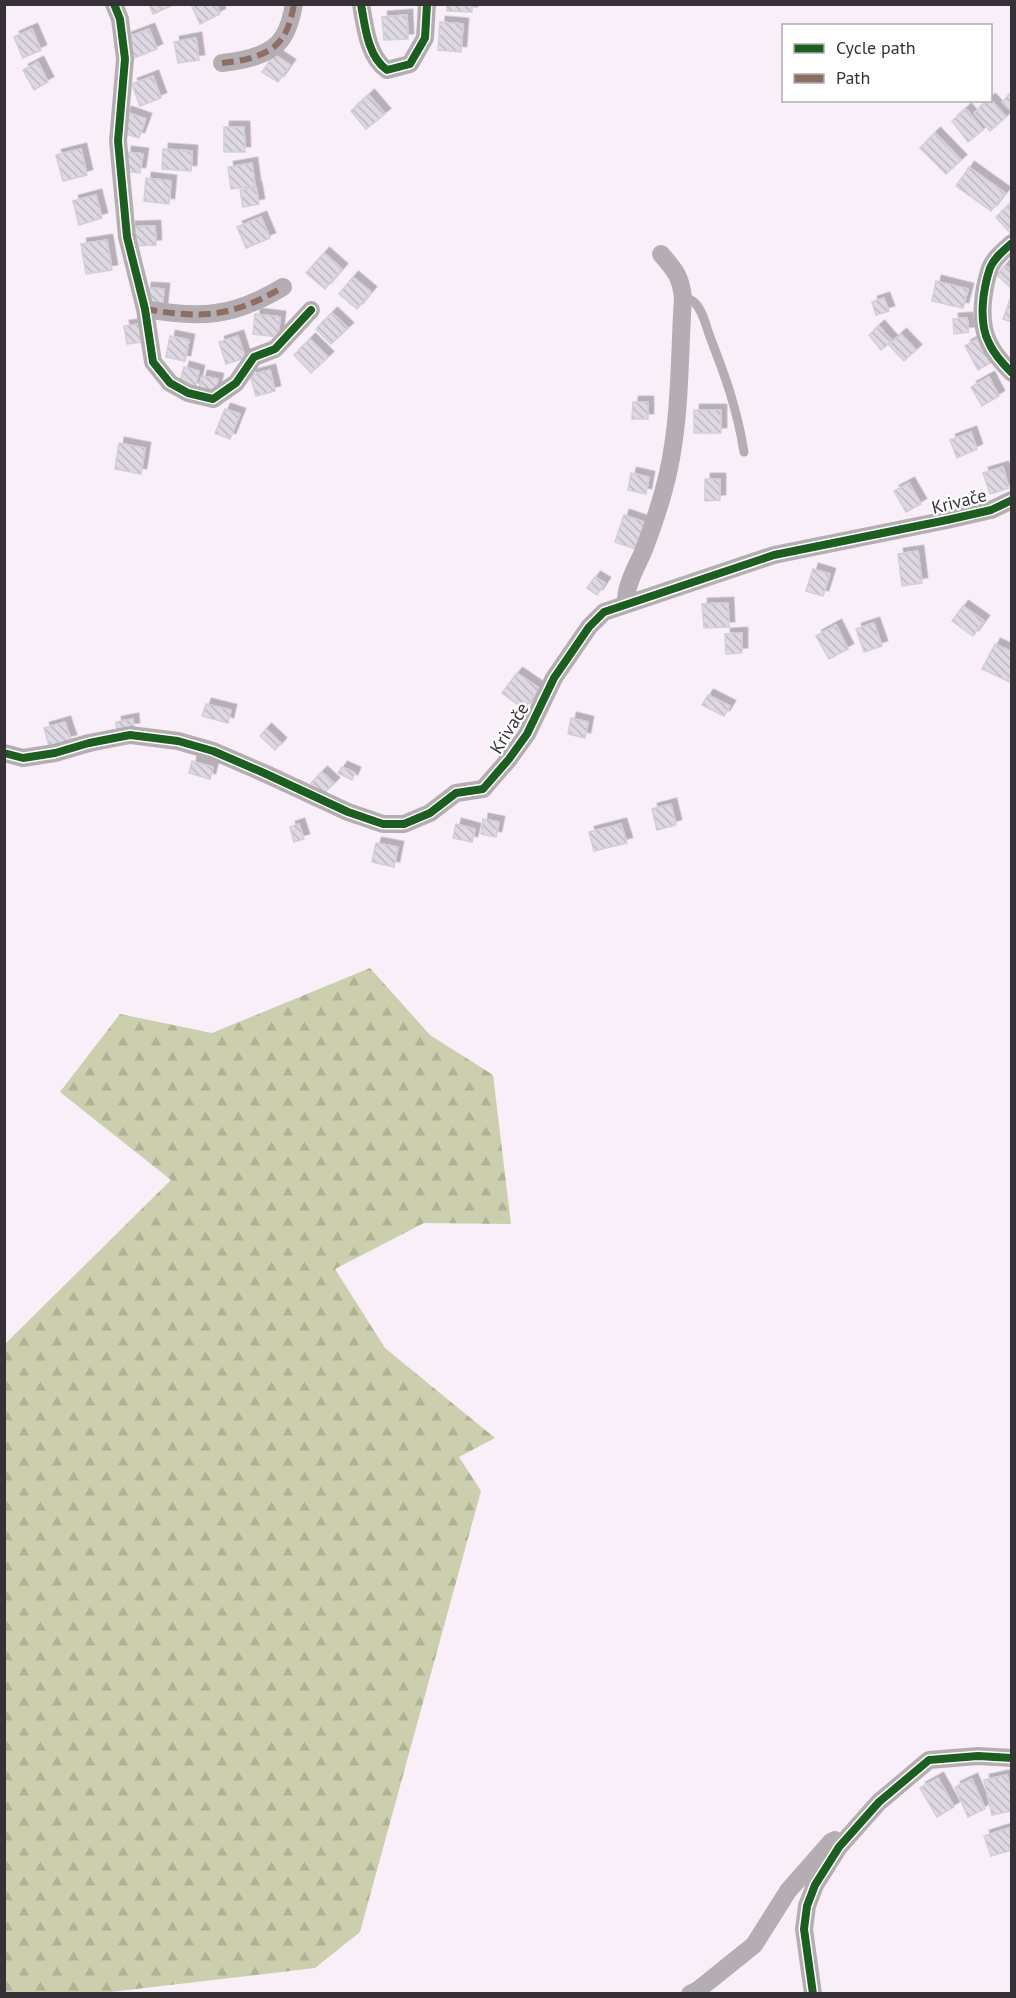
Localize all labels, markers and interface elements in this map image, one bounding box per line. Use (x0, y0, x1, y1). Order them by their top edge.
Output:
legend (782, 24, 992, 102)
text: Cycle path (836, 36, 916, 59)
text: Path (836, 66, 870, 89)
street label: Krivače (929, 483, 989, 519)
street label: Krivače (484, 698, 534, 758)

